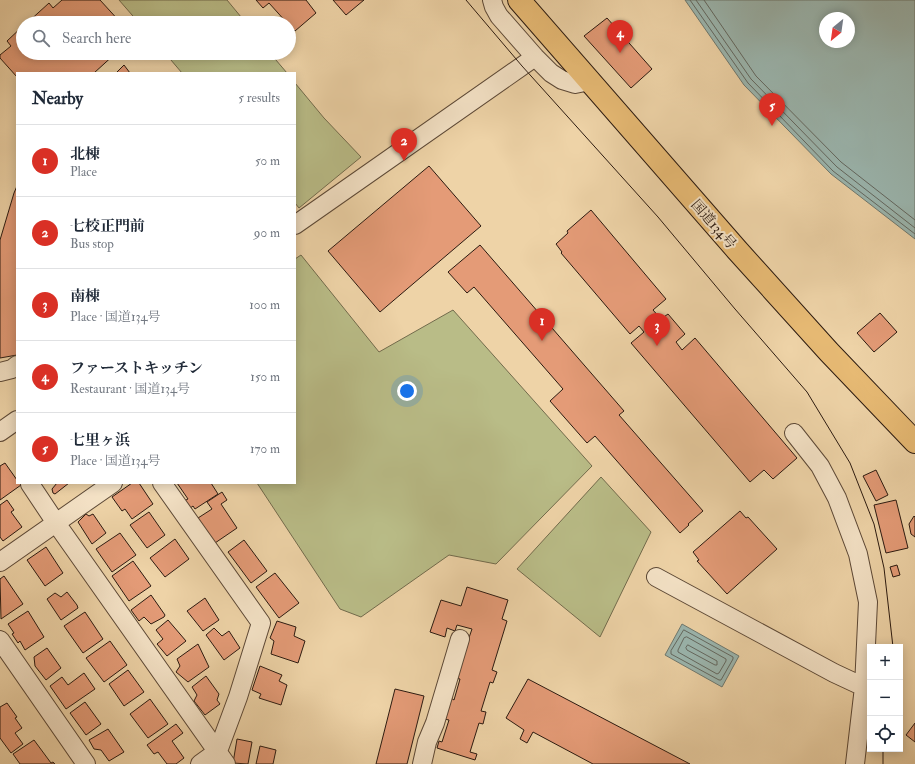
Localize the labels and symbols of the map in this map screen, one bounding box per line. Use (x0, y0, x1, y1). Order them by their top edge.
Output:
north arrow (819, 12, 855, 48)
pin: 4 (607, 20, 633, 53)
pin: 5 (759, 93, 785, 126)
pin: 2 (391, 128, 417, 161)
street label: 国道134号 (688, 196, 740, 253)
pin: 1 (529, 308, 555, 341)
pin: 3 (644, 313, 670, 346)
your location (397, 381, 417, 401)

